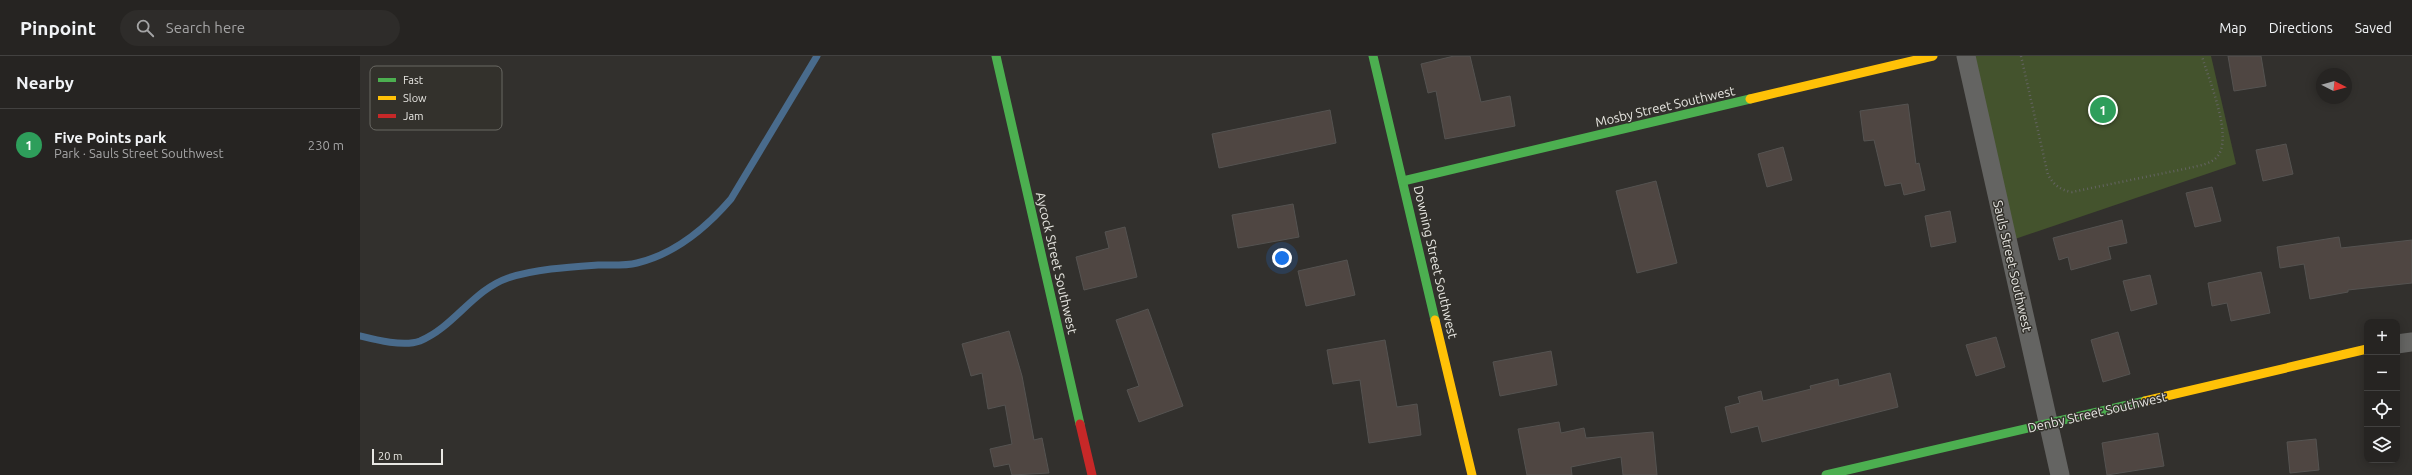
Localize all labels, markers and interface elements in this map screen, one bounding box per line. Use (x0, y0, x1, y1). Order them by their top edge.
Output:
search box (120, 10, 400, 46)
text: Pinpoint (20, 17, 96, 39)
icon: search (134, 17, 156, 39)
text: Search here (166, 19, 245, 36)
text: Map (2219, 20, 2247, 36)
text: Directions (2269, 20, 2333, 36)
text: Saved (2355, 20, 2392, 36)
legend (370, 66, 502, 130)
north arrow (2316, 68, 2352, 104)
text: Nearby (16, 73, 74, 92)
text: Fast (403, 74, 424, 86)
street label: Mosby Street Southwest (1594, 83, 1736, 129)
text: Slow (403, 92, 427, 104)
pin: 1 (2090, 95, 2116, 125)
text: Jam (403, 110, 424, 122)
text: Five Points park (54, 129, 167, 146)
text: 1 (25, 138, 33, 152)
text: 230 m (308, 138, 344, 152)
text: Park · Sauls Street Southwest (54, 146, 224, 160)
street label: Downing Street Southwest (1412, 184, 1460, 340)
street label: Aycock Street Southwest (1034, 191, 1080, 335)
street label: Sauls Street Southwest (1991, 199, 2035, 333)
your location (1272, 248, 1292, 268)
map controls (2364, 319, 2400, 463)
button: + (2364, 319, 2400, 355)
button: − (2364, 355, 2400, 391)
street label: Denby Street Southwest (2026, 389, 2168, 435)
button: locate (2364, 391, 2400, 427)
button: layers (2364, 427, 2400, 463)
scale bar (372, 447, 443, 466)
text: 20 m (378, 450, 402, 462)

